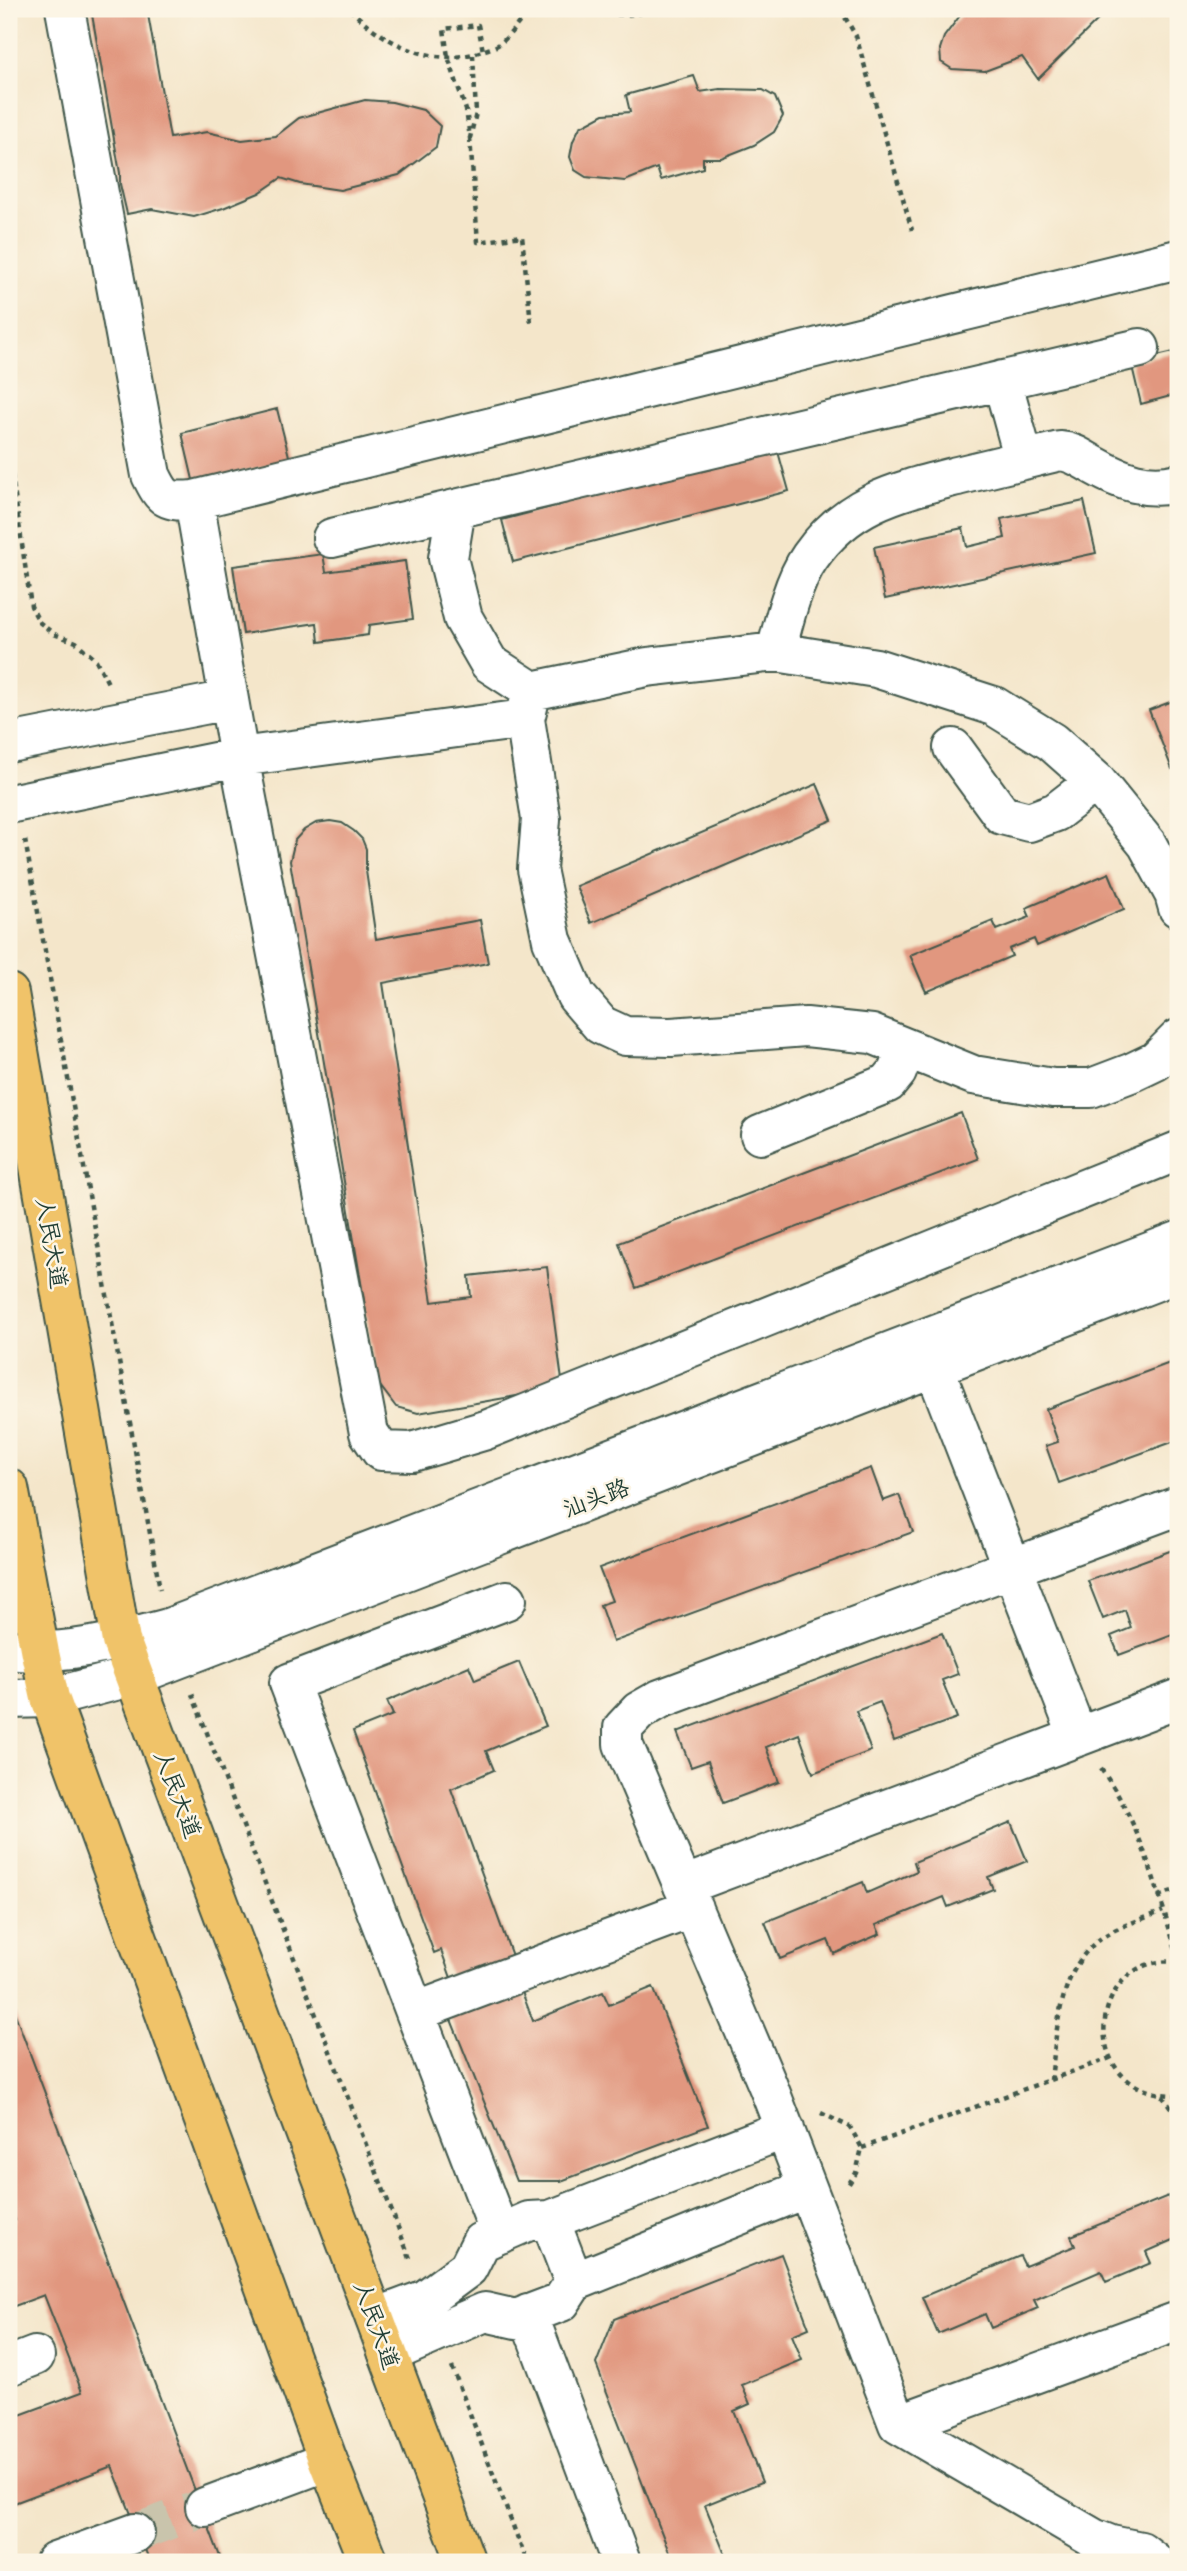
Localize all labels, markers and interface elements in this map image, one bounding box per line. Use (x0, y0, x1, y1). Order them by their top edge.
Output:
street label: 人民大道 (30, 1195, 74, 1291)
street label: 汕头路 (559, 1473, 633, 1523)
street label: 人民大道 (148, 1746, 208, 1842)
street label: 人民大道 (348, 2277, 406, 2373)

